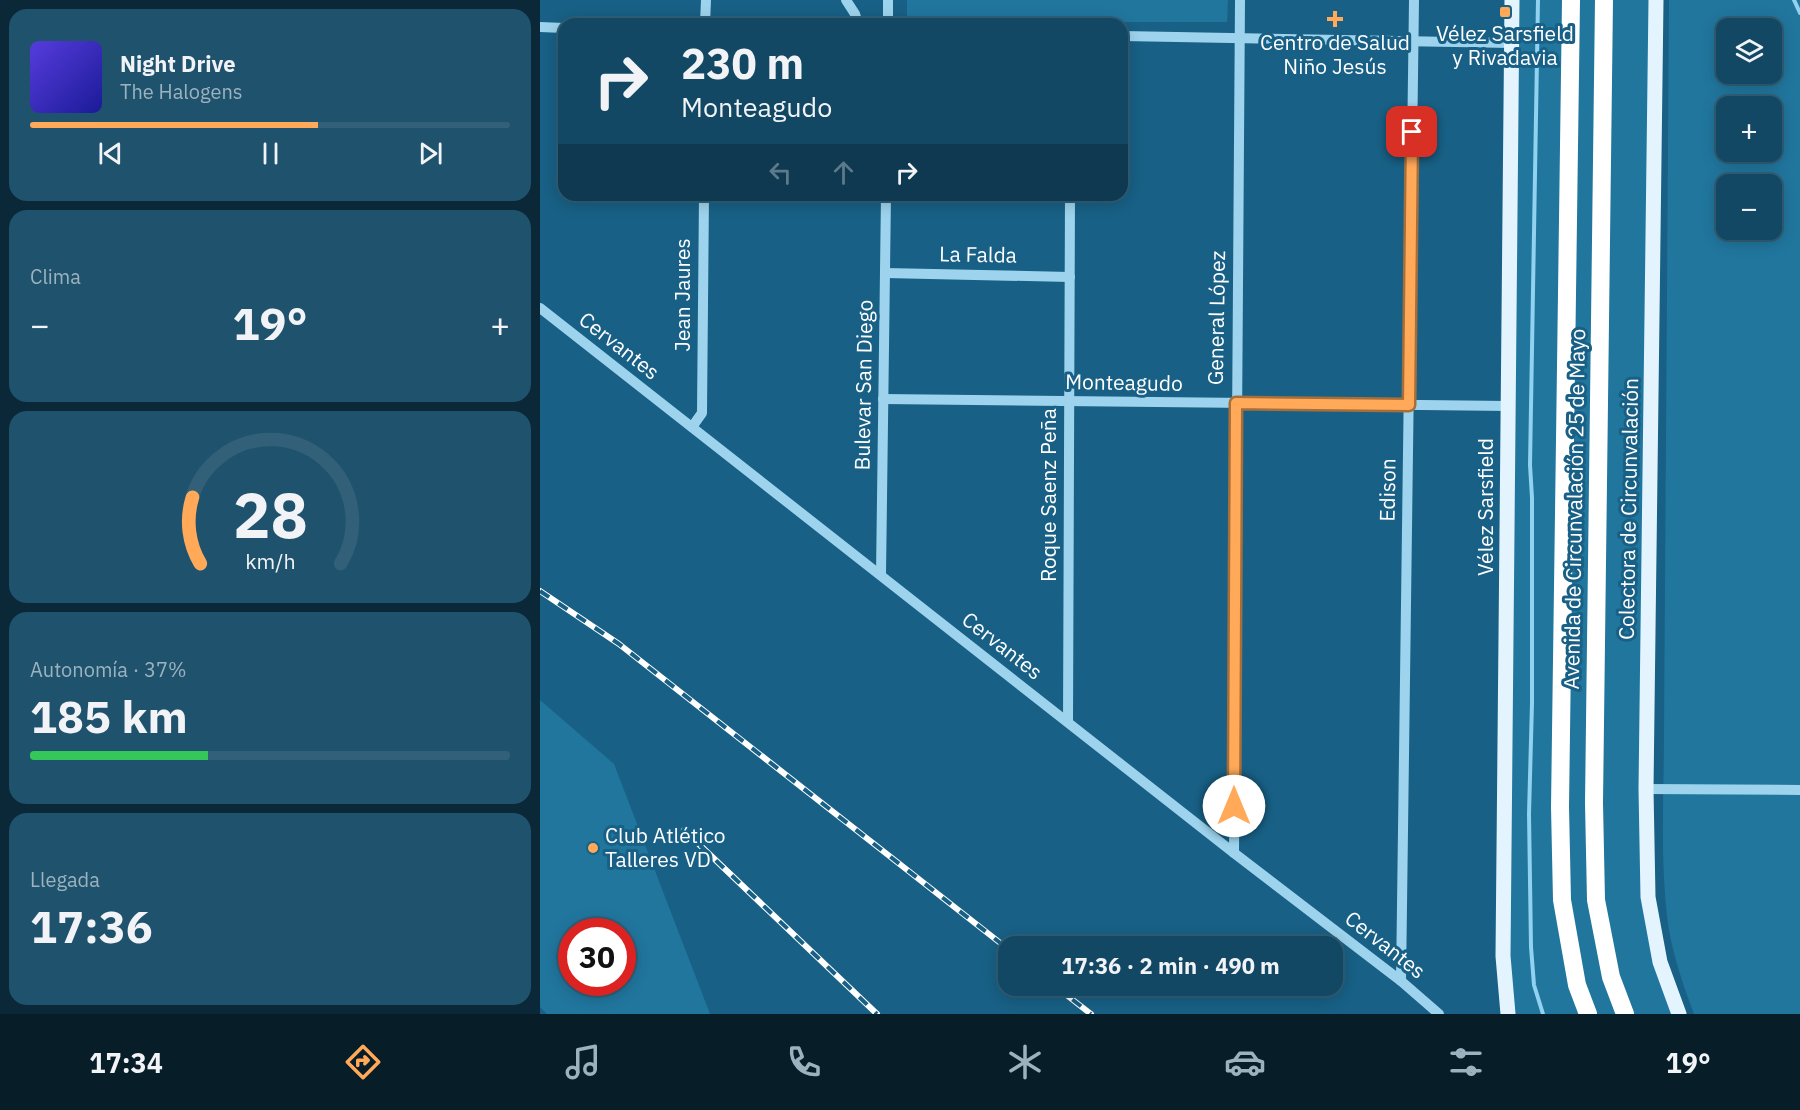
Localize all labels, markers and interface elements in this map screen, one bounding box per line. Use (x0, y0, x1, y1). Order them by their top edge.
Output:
marker: Vélez Sarsfield y Rivadavia (1498, 5, 1512, 19)
marker: Centro de Salud Niño Jesús (1326, 10, 1344, 28)
map controls (1716, 18, 1782, 240)
button: layers (1716, 18, 1782, 84)
place label: Vélez Sarsfield y Rivadavia (1436, 19, 1574, 71)
place label: Centro de Salud Niño Jesús (1260, 28, 1410, 80)
text: 230 m (681, 36, 804, 91)
icon: right (582, 42, 660, 120)
text: Night Drive (120, 49, 236, 78)
text: The Halogens (120, 78, 242, 105)
text: Monteagudo (681, 89, 832, 124)
button: + (1716, 96, 1782, 162)
pin (1386, 106, 1437, 157)
icon: arrive (1395, 115, 1428, 148)
icon: previous (94, 137, 127, 170)
icon: pause (254, 137, 287, 170)
icon: next (414, 137, 447, 170)
icon: left (764, 156, 797, 189)
icon: ahead (827, 156, 860, 189)
icon: right (890, 156, 923, 189)
button: − (1716, 174, 1782, 240)
street label: Jean Jaures (668, 238, 696, 352)
street label: La Falda (939, 239, 1017, 269)
street label: General López (1201, 250, 1231, 385)
text: Clima (30, 263, 81, 290)
text: 19° (232, 294, 308, 352)
street label: Bulevar San Diego (848, 299, 878, 471)
text: − (30, 303, 50, 346)
text: + (490, 303, 510, 346)
street label: Cervantes (574, 305, 666, 385)
street label: Avenida de Circunvalación 25 de Mayo (1557, 328, 1591, 690)
street label: Monteagudo (1065, 367, 1183, 397)
street label: Colectora de Circunvalación (1612, 378, 1644, 640)
street label: Roque Saenz Peña (1034, 408, 1062, 582)
street label: Vélez Sarsfield (1471, 438, 1499, 576)
street label: Edison (1372, 458, 1402, 522)
text: 28 (233, 474, 307, 555)
text: km/h (245, 547, 295, 575)
street label: Cervantes (957, 605, 1049, 685)
text: Autonomía · 37% (30, 656, 187, 683)
text: 185 km (30, 687, 188, 745)
position arrow (1202, 774, 1266, 838)
place label: Club Atlético Talleres VD (605, 821, 726, 873)
marker: Club Atlético Talleres VD (586, 841, 600, 855)
text: Llegada (30, 866, 100, 893)
text: 17:36 (30, 897, 153, 955)
street label: Cervantes (1340, 904, 1432, 984)
speed limit sign: 30 (558, 918, 636, 996)
text: 17:36 · 2 min · 490 m (1061, 951, 1280, 980)
icon: directions (342, 1041, 384, 1083)
icon: music (562, 1041, 604, 1083)
icon: phone (783, 1041, 825, 1083)
icon: climate (1004, 1041, 1046, 1083)
icon: car (1224, 1041, 1266, 1083)
icon: filters (1445, 1041, 1487, 1083)
text: 17:34 (89, 1045, 163, 1080)
text: 19° (1666, 1045, 1711, 1080)

